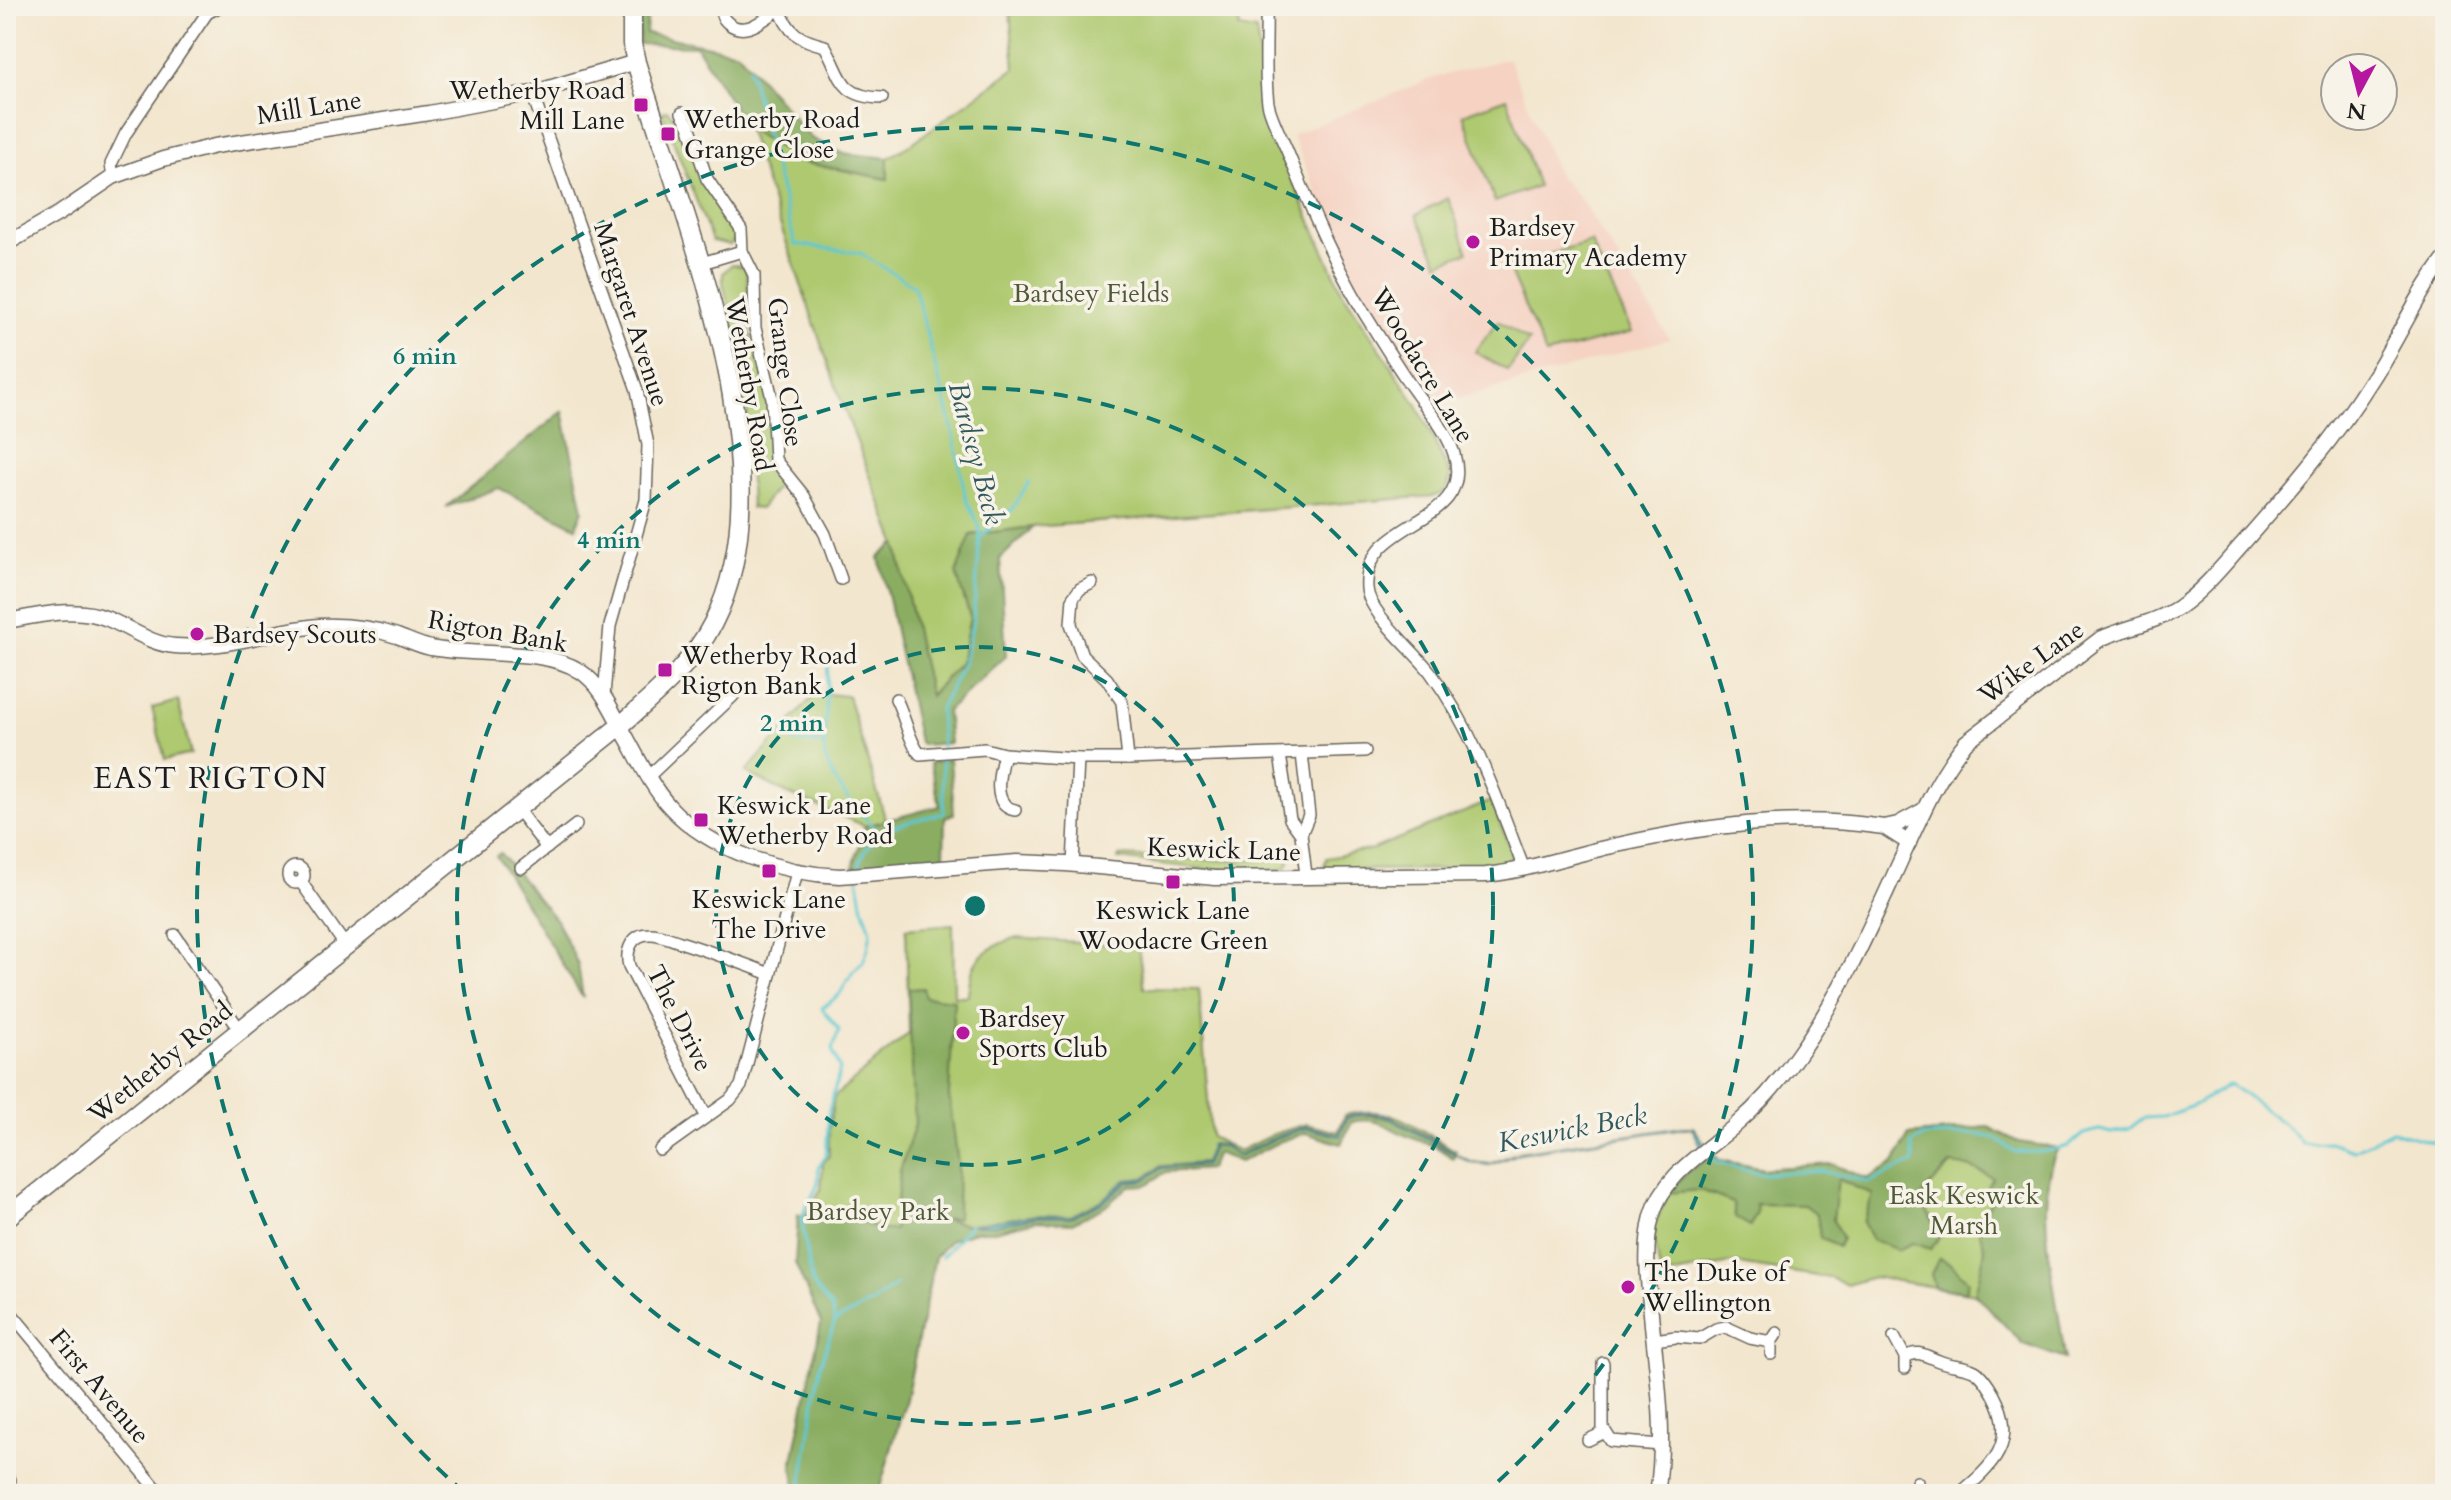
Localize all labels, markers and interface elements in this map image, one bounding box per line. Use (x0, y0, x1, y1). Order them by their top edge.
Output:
north arrow (2319, 52, 2399, 132)
place label: Wetherby Road Mill Lane (448, 73, 625, 138)
street label: Mill Lane (254, 82, 364, 133)
text: N (2345, 95, 2368, 127)
marker: Wetherby Road Mill Lane (632, 96, 650, 114)
place label: Wetherby Road Grange Close (683, 102, 860, 167)
marker: Wetherby Road Grange Close (659, 125, 677, 143)
place label: Bardsey Primary Academy (1489, 210, 1688, 275)
street label: Margaret Avenue (585, 218, 678, 411)
marker: Bardsey Primary Academy (1464, 233, 1482, 251)
park label: Bardsey Fields (1013, 276, 1169, 311)
street label: Woodacre Lane (1362, 280, 1483, 450)
street label: Wetherby Road (717, 293, 782, 474)
street label: Grange Close (759, 295, 812, 449)
text: 6 min (393, 340, 458, 373)
water label: Bardsey Beck (939, 378, 1013, 529)
text: 4 min (577, 524, 642, 557)
street label: Rigton Bank (425, 602, 571, 661)
street label: Wike Lane (1971, 612, 2091, 713)
place label: Bardsey Scouts (213, 617, 377, 652)
marker: Bardsey Scouts (188, 625, 206, 643)
place label: Wetherby Road Rigton Bank (680, 638, 857, 703)
marker: Wetherby Road Rigton Bank (656, 661, 674, 679)
text: 2 min (760, 707, 825, 740)
district label: EAST RIGTON (93, 758, 329, 799)
place label: Keswick Lane Wetherby Road (716, 788, 893, 853)
marker: Keswick Lane Wetherby Road (692, 811, 710, 829)
street label: Keswick Lane (1146, 829, 1302, 870)
marker: Keswick Lane The Drive (760, 862, 778, 880)
marker: Keswick Lane Woodacre Green (1164, 873, 1182, 891)
place label: Keswick Lane The Drive (692, 882, 846, 947)
centre of rings (961, 892, 989, 920)
place label: Keswick Lane Woodacre Green (1077, 893, 1268, 958)
street label: The Drive (638, 959, 721, 1077)
street label: Wetherby Road (80, 993, 240, 1132)
place label: Bardsey Sports Club (979, 1001, 1108, 1066)
marker: Bardsey Sports Club (954, 1024, 972, 1042)
water label: Keswick Beck (1494, 1096, 1650, 1162)
park label: Eask Keswick Marsh (1889, 1178, 2039, 1243)
park label: Bardsey Park (806, 1194, 950, 1229)
place label: The Duke of Wellington (1643, 1255, 1790, 1320)
marker: The Duke of Wellington (1619, 1278, 1637, 1296)
street label: First Avenue (41, 1322, 158, 1451)

